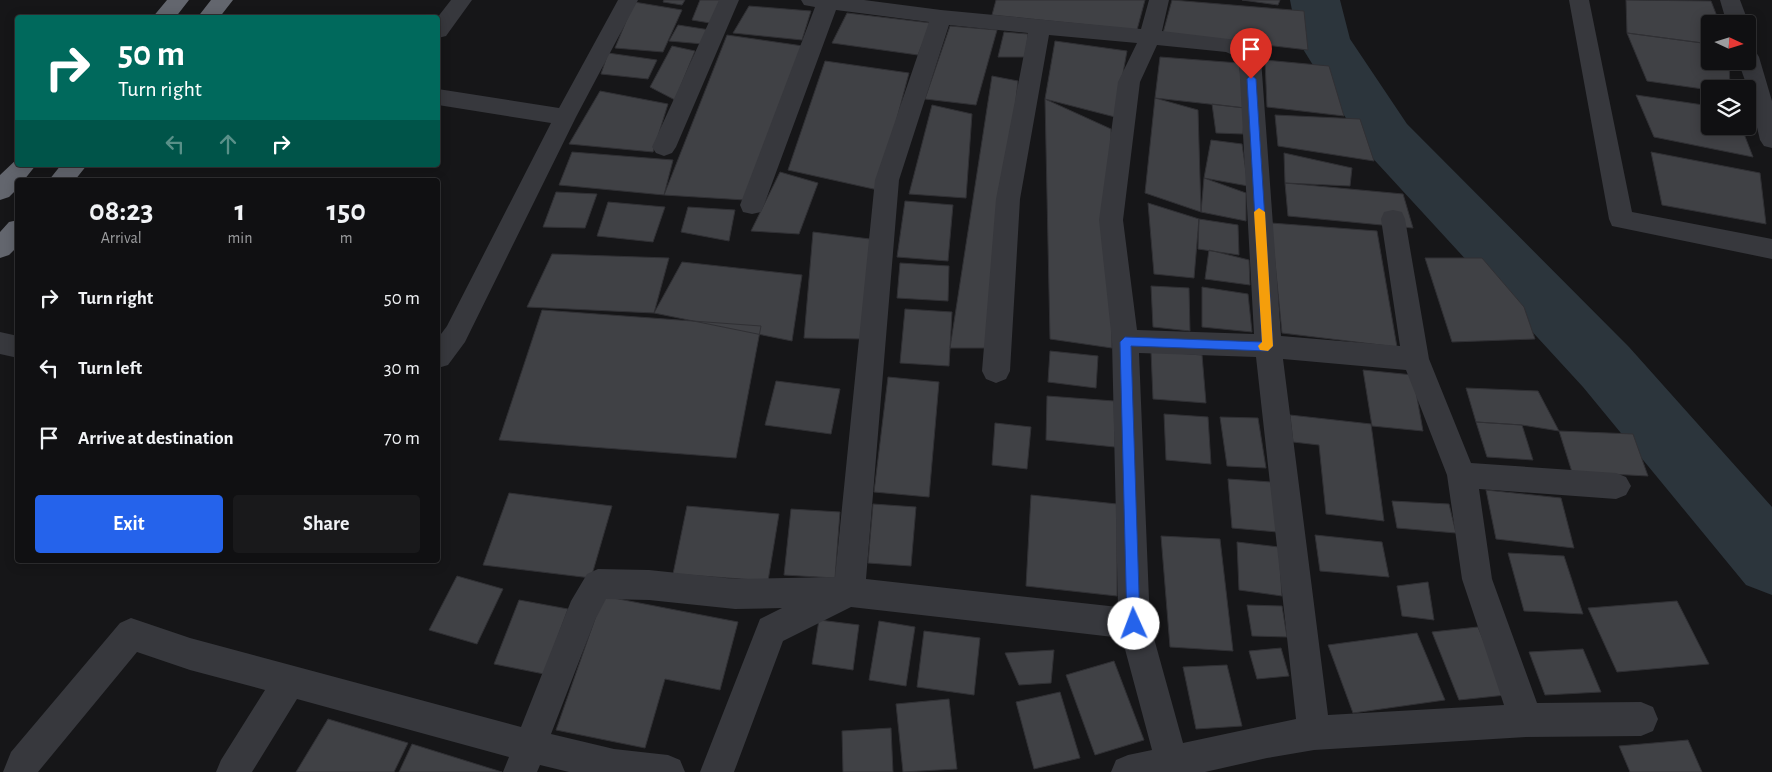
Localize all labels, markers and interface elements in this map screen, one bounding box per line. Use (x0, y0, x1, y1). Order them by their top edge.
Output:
north arrow (1701, 15, 1756, 70)
map controls (1701, 15, 1756, 135)
pin (1230, 28, 1272, 79)
icon: right (35, 35, 100, 100)
icon: arrive (1237, 35, 1265, 63)
text: 50 m (118, 37, 185, 72)
text: Turn right (118, 78, 202, 100)
button: layers (1701, 80, 1756, 135)
icon: left (161, 130, 189, 158)
icon: ahead (214, 130, 242, 158)
icon: right (267, 130, 295, 158)
text: 08:23 (89, 196, 153, 226)
text: 1 (235, 196, 245, 226)
text: 150 (327, 196, 366, 226)
text: Arrival (101, 230, 142, 246)
text: min (228, 230, 252, 246)
text: m (340, 230, 353, 246)
icon: right (35, 284, 63, 312)
text: Turn right (78, 289, 153, 308)
text: 50 m (384, 289, 420, 308)
icon: left (35, 354, 63, 382)
text: Turn left (78, 359, 142, 378)
text: 30 m (384, 359, 420, 378)
icon: arrive (35, 424, 63, 452)
text: Arrive at destination (78, 429, 234, 448)
text: 70 m (384, 429, 420, 448)
button: Exit (35, 495, 223, 553)
button: Share (233, 495, 420, 553)
position arrow (1107, 597, 1159, 649)

